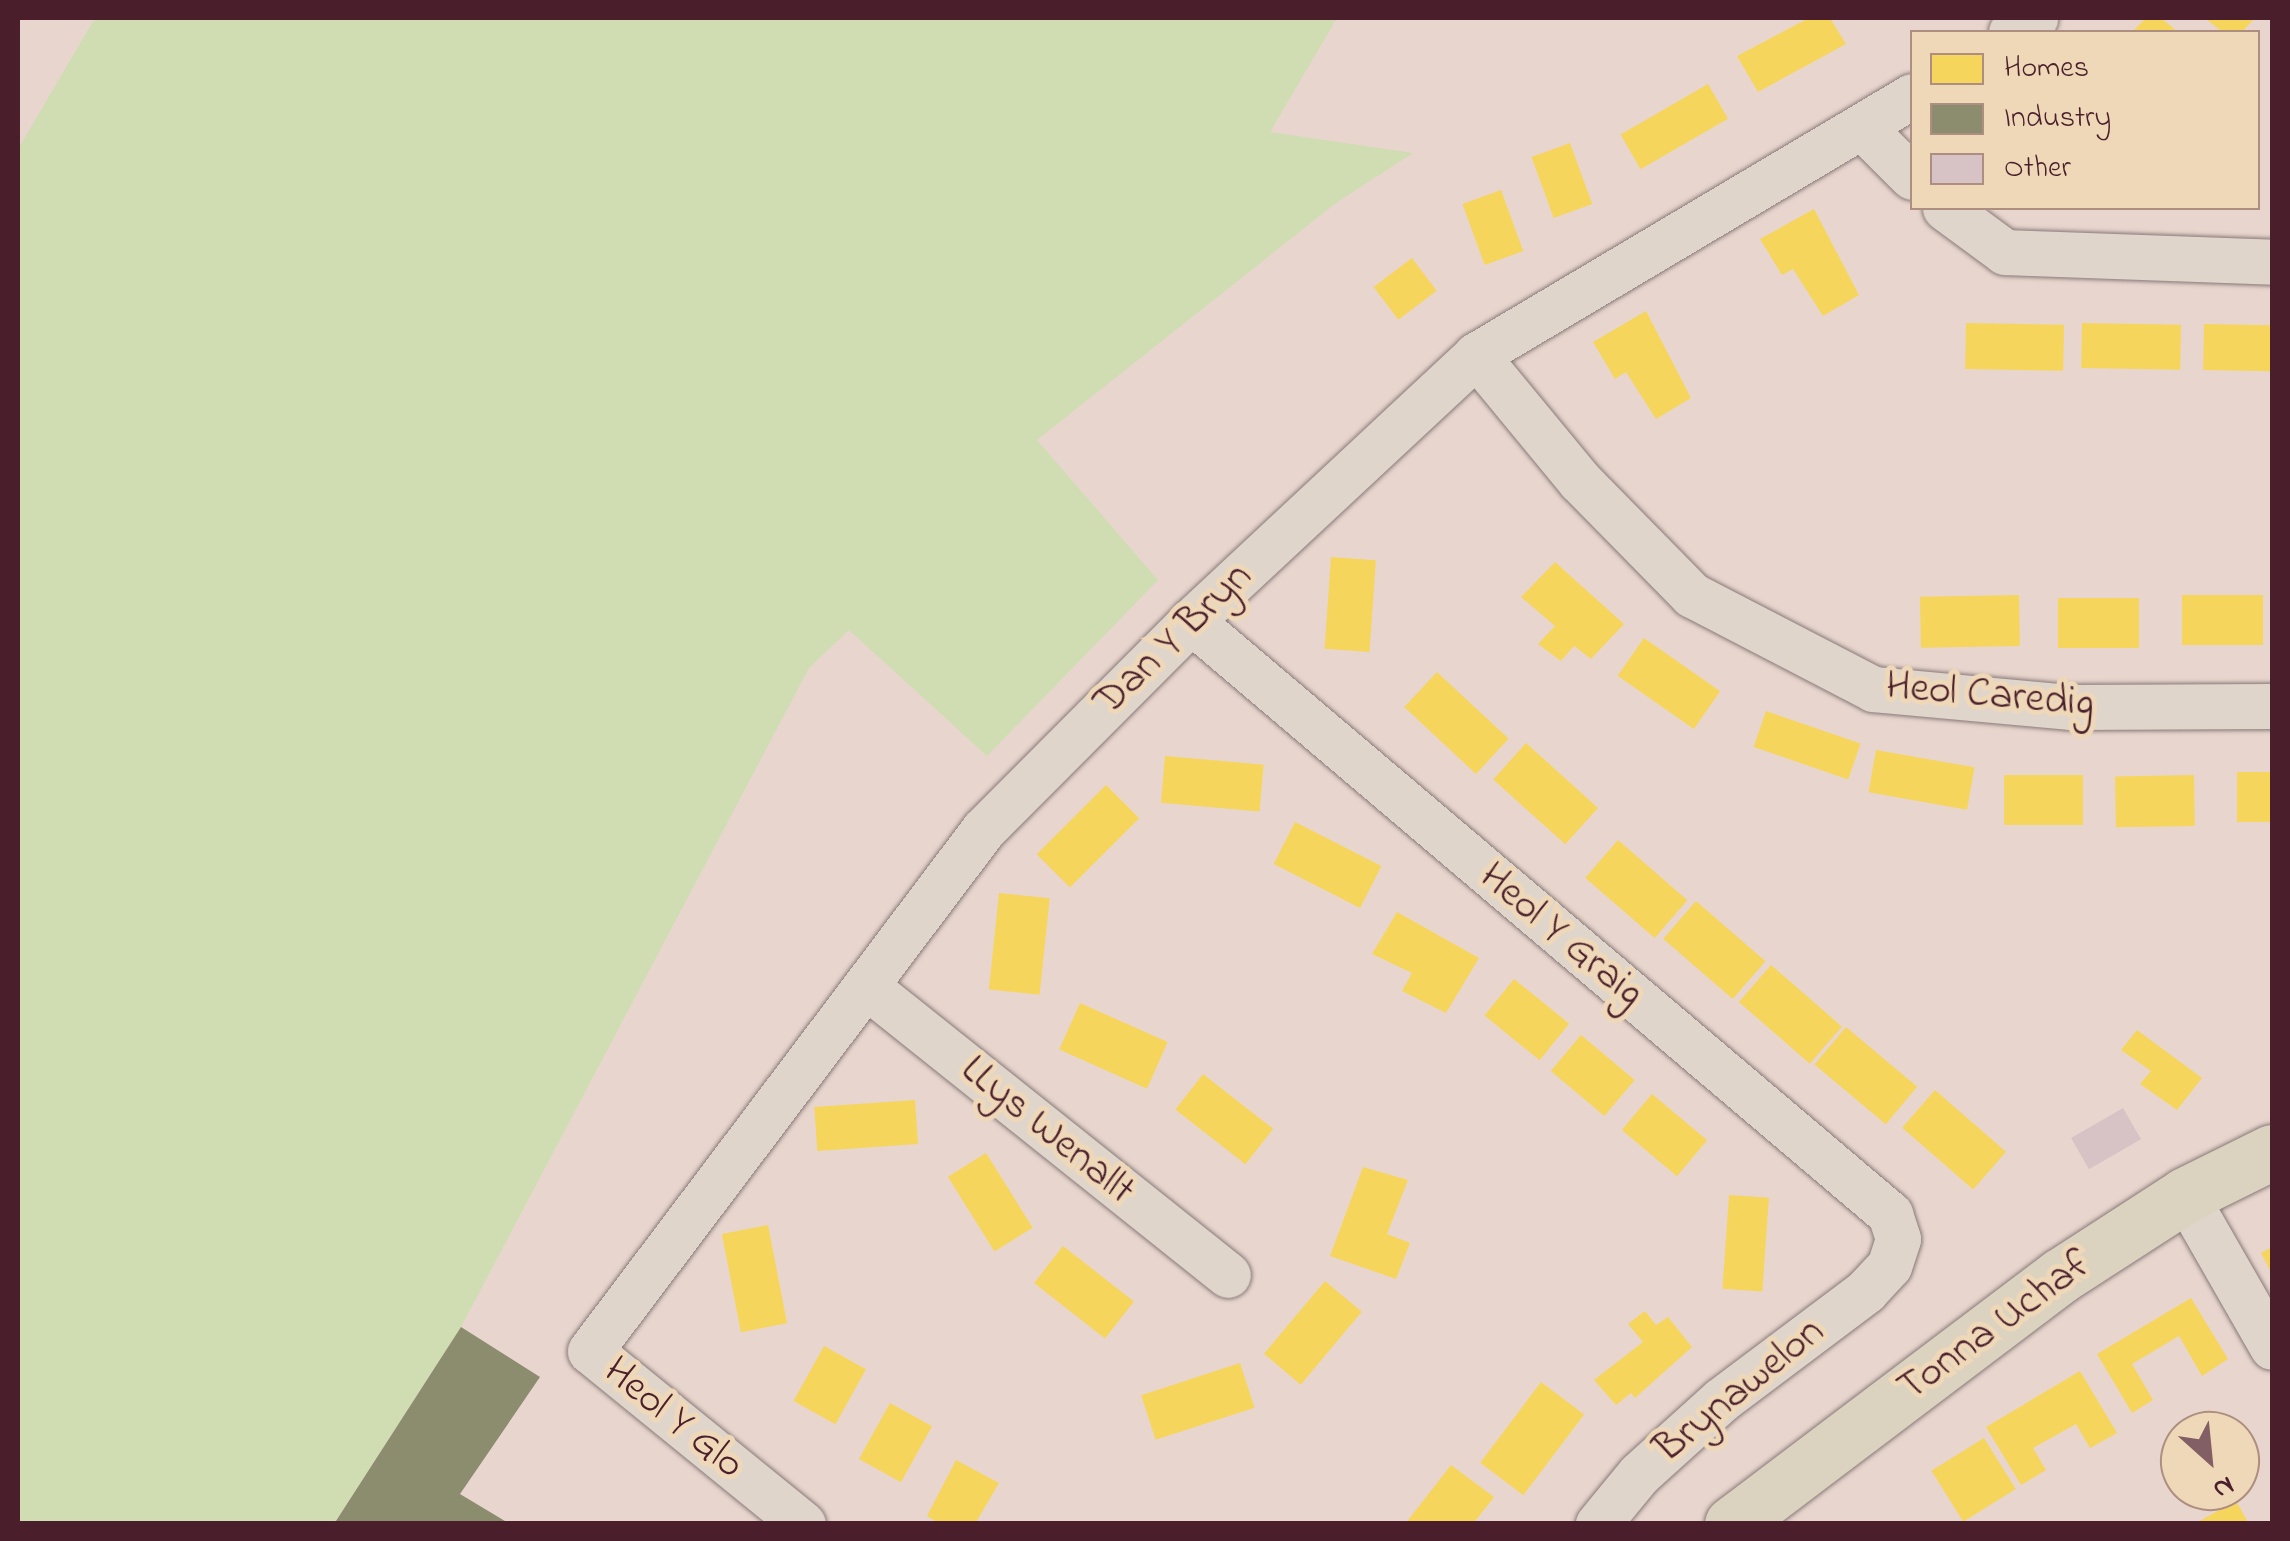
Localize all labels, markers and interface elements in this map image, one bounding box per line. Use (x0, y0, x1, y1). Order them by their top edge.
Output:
legend (1910, 30, 2260, 210)
text: Homes (2004, 47, 2089, 91)
text: Industry (2004, 97, 2111, 141)
text: Other (2004, 147, 2071, 191)
street label: Dan Y Bryn (1085, 552, 1263, 728)
street label: Heol Caredig (1884, 662, 2096, 730)
street label: Heol Y Graig (1468, 853, 1654, 1019)
street label: LLys Wenallt (950, 1046, 1144, 1216)
street label: Tonna Uchaf (1889, 1240, 2101, 1414)
street label: Brynawelon (1645, 1307, 1835, 1475)
street label: Heol Y Glo (592, 1347, 754, 1491)
north arrow (2160, 1411, 2260, 1511)
text: N (2205, 1464, 2241, 1509)

